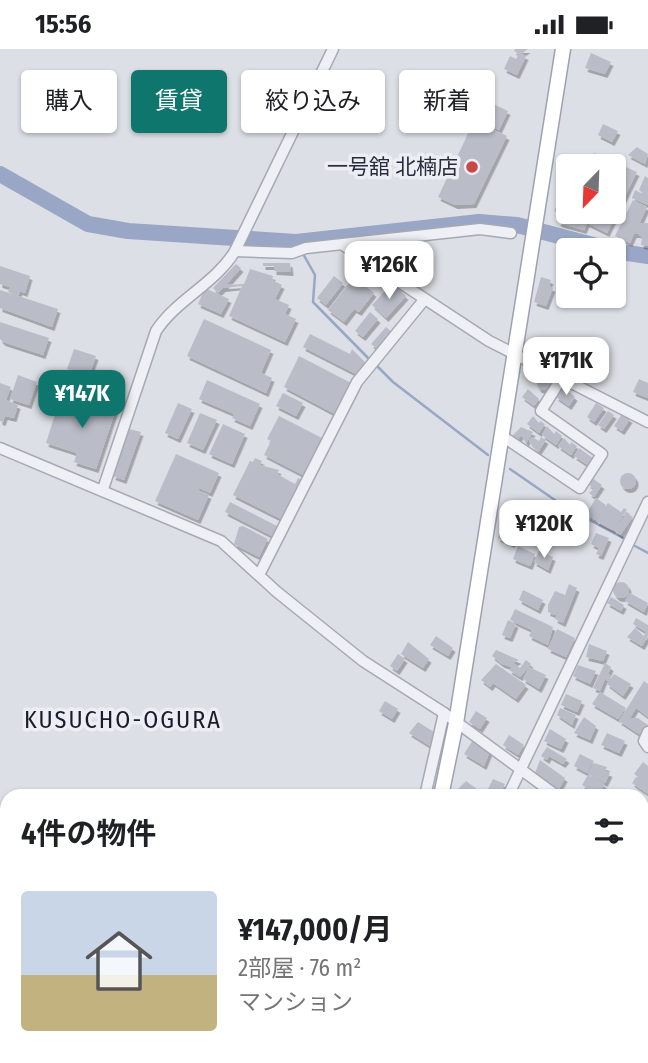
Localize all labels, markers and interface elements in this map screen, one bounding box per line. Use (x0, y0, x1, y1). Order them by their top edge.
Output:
text: 15:56 (35, 9, 91, 40)
chip: 購入 (21, 70, 117, 133)
chip: 賃貸 (131, 70, 227, 133)
chip: 絞り込み (241, 70, 385, 133)
chip: 新着 (399, 70, 495, 133)
place label: 一号舘 北楠店 (327, 154, 458, 180)
north arrow (556, 154, 626, 224)
map controls (556, 154, 626, 308)
marker: 一号舘 北楠店 (464, 159, 480, 175)
button: locate (556, 238, 626, 308)
pin: ¥126K (340, 241, 438, 301)
text: ¥126K (361, 250, 417, 278)
pin: ¥171K (517, 337, 615, 397)
text: ¥171K (539, 346, 593, 374)
pin: ¥147K (33, 371, 131, 430)
text: ¥147K (54, 379, 110, 407)
pin: ¥120K (495, 501, 593, 560)
text: ¥120K (515, 509, 573, 537)
district label: KUSUCHO-OGURA (24, 706, 222, 734)
icon: filters (590, 812, 628, 850)
text: 4件の物件 (21, 816, 156, 852)
text: ¥147,000/月 (238, 912, 392, 948)
icon: home (77, 919, 161, 1003)
text: 2部屋 · 76 m² (238, 954, 361, 982)
text: マンション (238, 988, 353, 1016)

